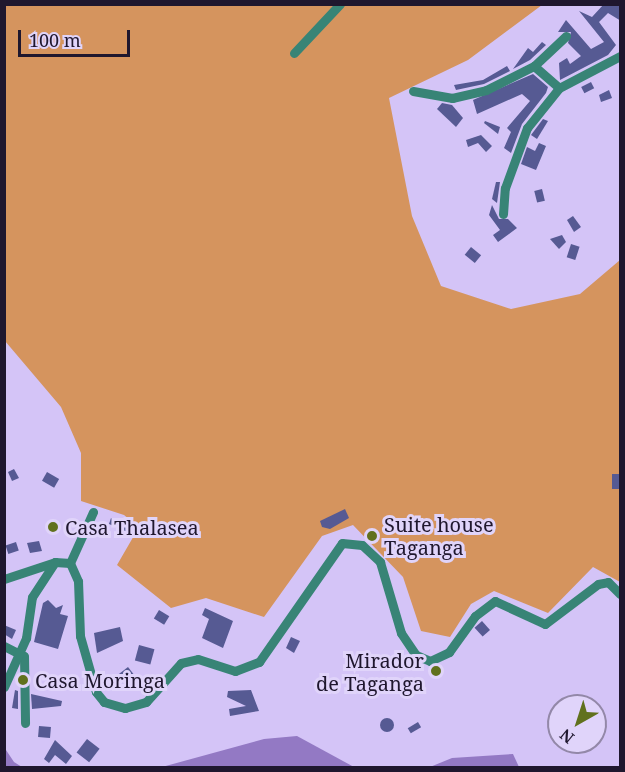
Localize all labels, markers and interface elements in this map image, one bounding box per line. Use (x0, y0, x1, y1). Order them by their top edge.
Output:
scale bar (21, 18, 134, 56)
text: 100 m (29, 28, 81, 52)
place label: Suite house Taganga (384, 512, 494, 559)
place label: Casa Thalasea (65, 515, 199, 539)
marker: Casa Thalasea (46, 520, 60, 534)
marker: Suite house Taganga (365, 529, 379, 543)
place label: Mirador de Taganga (316, 648, 424, 695)
marker: Mirador de Taganga (429, 664, 443, 678)
place label: Casa Moringa (35, 668, 165, 692)
marker: Casa Moringa (16, 673, 30, 687)
north arrow (547, 694, 607, 754)
text: N (555, 724, 579, 749)

